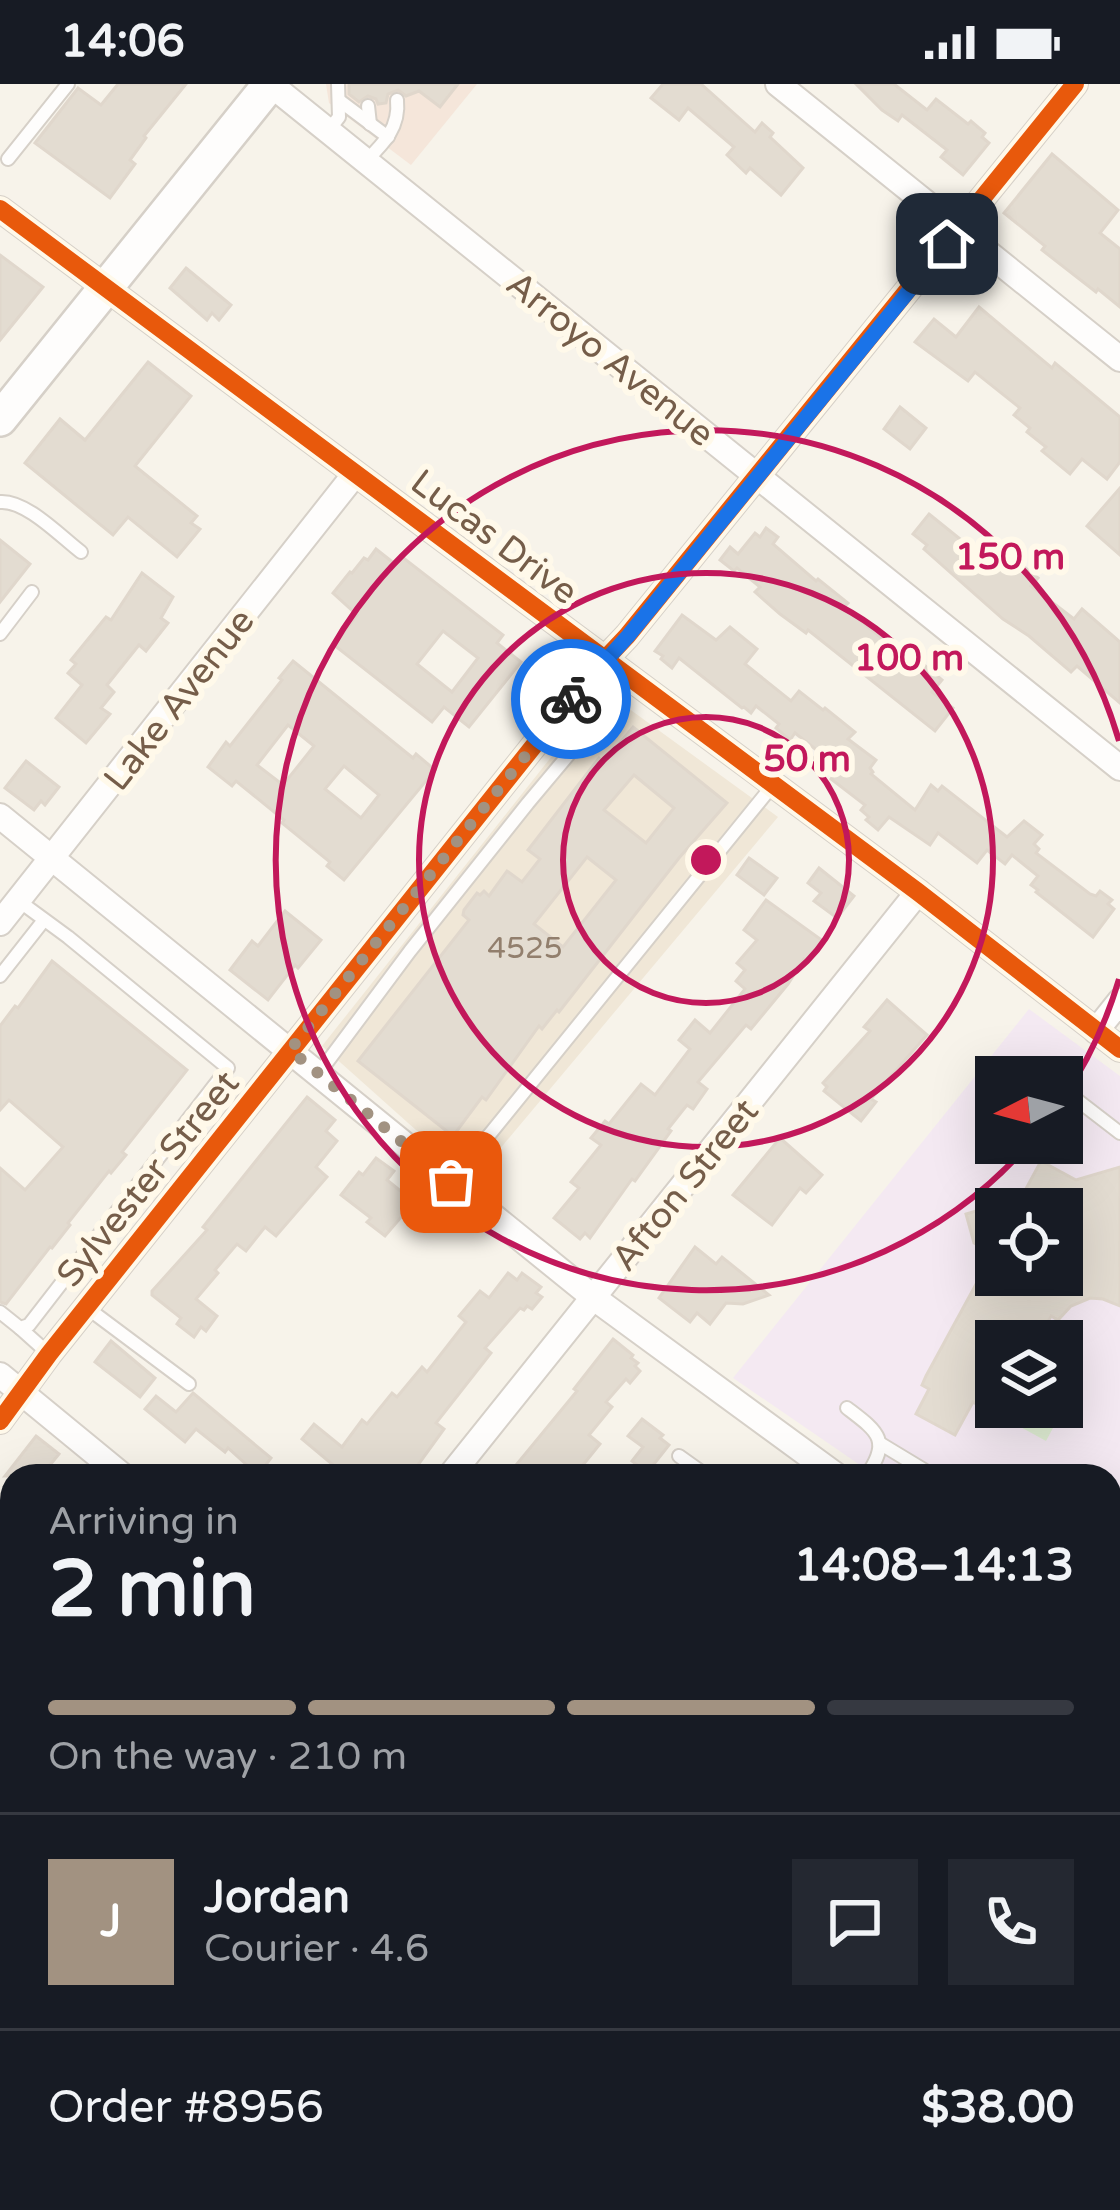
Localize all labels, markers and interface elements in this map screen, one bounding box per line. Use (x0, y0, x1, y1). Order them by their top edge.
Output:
text: 14:06 (60, 15, 185, 69)
pin (896, 193, 998, 295)
icon: home (914, 211, 980, 277)
street label: Arroyo Avenue (498, 262, 722, 456)
street label: Lucas Drive (402, 461, 586, 614)
text: 150 m (955, 536, 1065, 579)
street label: Lake Avenue (95, 600, 263, 799)
text: 100 m (854, 637, 964, 680)
courier (511, 639, 631, 759)
icon: bike (538, 666, 604, 732)
text: 50 m (763, 738, 851, 781)
centre of rings (685, 839, 727, 881)
house number: 4525 (487, 930, 563, 967)
north arrow (975, 1056, 1083, 1164)
map controls (975, 1056, 1083, 1428)
street label: Sylvester Street (48, 1062, 248, 1296)
street label: Afton Street (603, 1090, 768, 1280)
pin (400, 1131, 502, 1233)
icon: bag (418, 1149, 484, 1215)
button: locate (975, 1188, 1083, 1296)
button: layers (975, 1320, 1083, 1428)
text: Arriving in (48, 1498, 239, 1545)
text: 14:08–14:13 (794, 1539, 1074, 1593)
text: 2 min (48, 1543, 256, 1637)
text: On the way · 210 m (48, 1733, 407, 1780)
button: chat (792, 1859, 918, 1985)
button: phone (948, 1859, 1074, 1985)
text: Jordan (204, 1871, 350, 1925)
text: J (101, 1895, 121, 1949)
text: Courier · 4.6 (204, 1925, 429, 1972)
text: Order #8956 (48, 2081, 324, 2135)
text: $38.00 (922, 2081, 1074, 2135)

